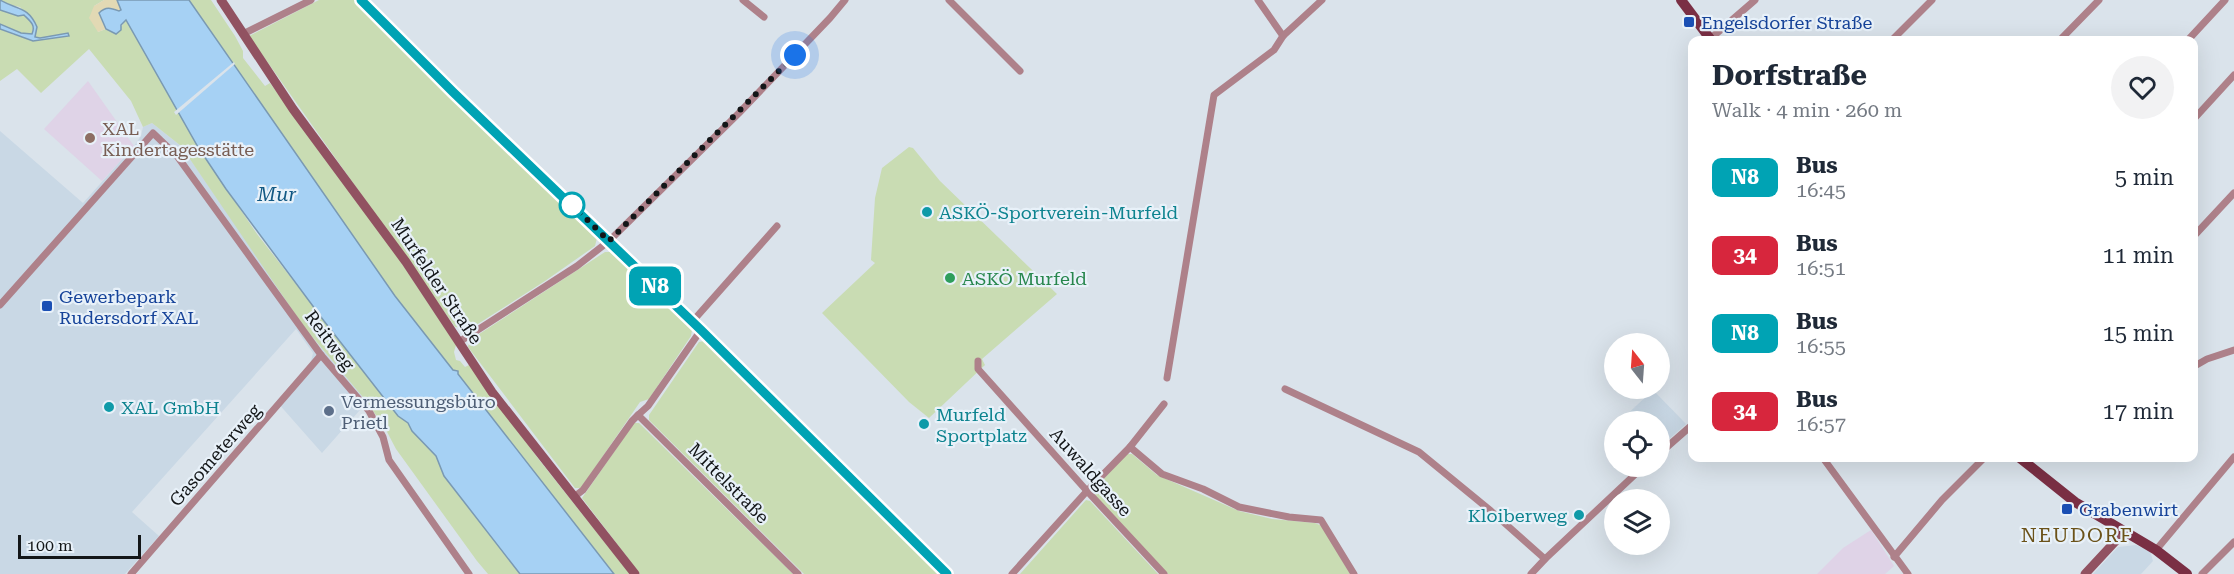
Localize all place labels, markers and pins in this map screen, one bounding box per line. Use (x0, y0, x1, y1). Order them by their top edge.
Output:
place label: Engelsdorfer Straße (1701, 12, 1872, 33)
marker: Engelsdorfer Straße (1682, 15, 1696, 29)
place label: XAL Kindertagesstätte (102, 118, 254, 160)
marker: XAL Kindertagesstätte (83, 131, 97, 145)
unlabelled marker (559, 192, 585, 218)
place label: ASKÖ-Sportverein-Murfeld (939, 202, 1179, 223)
marker: ASKÖ-Sportverein-Murfeld (920, 205, 934, 219)
place label: ASKÖ Murfeld (962, 268, 1087, 289)
marker: ASKÖ Murfeld (943, 271, 957, 285)
place label: Gewerbepark Rudersdorf XAL (59, 286, 198, 328)
marker: Gewerbepark Rudersdorf XAL (40, 299, 54, 313)
place label: Vermessungsbüro Prietl (341, 391, 496, 433)
place label: XAL GmbH (121, 397, 220, 418)
marker: XAL GmbH (102, 400, 116, 414)
marker: Vermessungsbüro Prietl (322, 404, 336, 418)
place label: Murfeld Sportplatz (936, 404, 1027, 446)
marker: Murfeld Sportplatz (917, 417, 931, 431)
place label: Grabenwirt (2079, 499, 2178, 520)
marker: Grabenwirt (2060, 502, 2074, 516)
place label: Kloiberweg (1468, 505, 1568, 526)
marker: Kloiberweg (1572, 508, 1586, 522)

